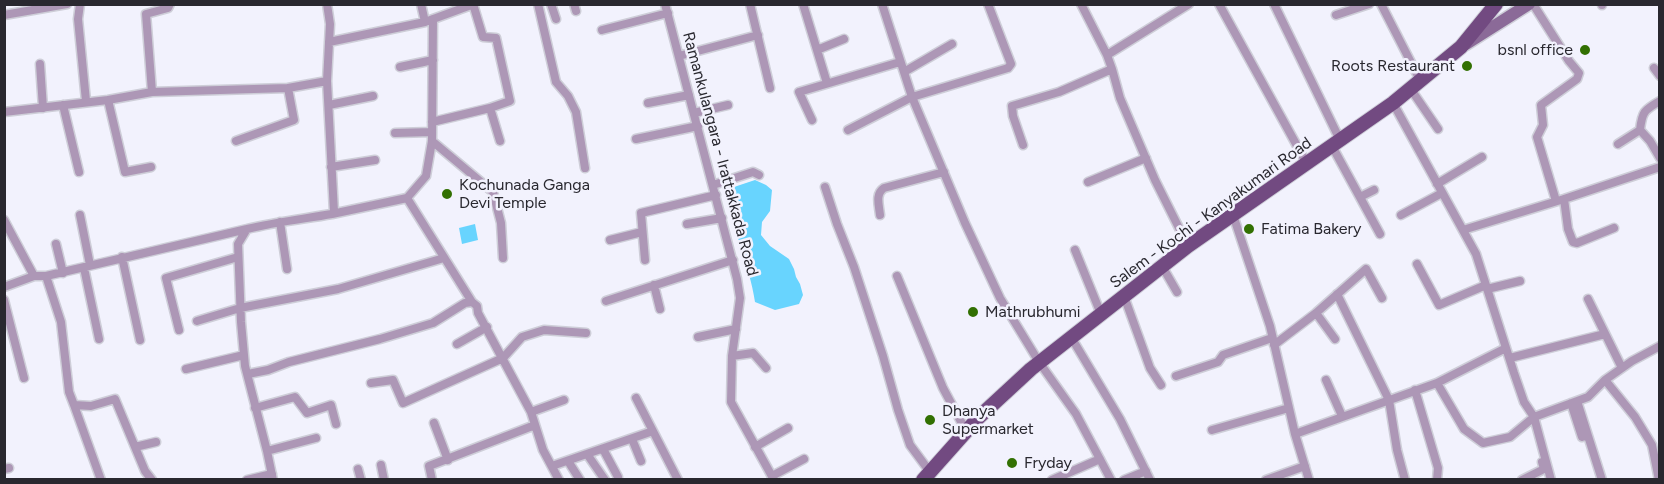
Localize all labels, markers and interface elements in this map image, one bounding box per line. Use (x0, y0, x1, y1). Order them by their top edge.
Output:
street label: Ramankulangara - Irattakkada Road (678, 30, 762, 278)
place label: bsnl office (1498, 40, 1573, 60)
marker: bsnl office (1578, 43, 1592, 57)
place label: Roots Restaurant (1331, 56, 1455, 76)
marker: Roots Restaurant (1460, 59, 1474, 73)
street label: Salem - Kochi - Kanyakumari Road (1106, 133, 1316, 293)
place label: Kochunada Ganga Devi Temple (459, 175, 590, 213)
marker: Kochunada Ganga Devi Temple (440, 187, 454, 201)
place label: Fatima Bakery (1261, 219, 1361, 239)
marker: Fatima Bakery (1242, 222, 1256, 236)
place label: Mathrubhumi (985, 302, 1081, 322)
marker: Mathrubhumi (966, 305, 980, 319)
place label: Dhanya Supermarket (942, 401, 1034, 439)
marker: Dhanya Supermarket (923, 413, 937, 427)
place label: Fryday (1024, 453, 1072, 473)
marker: Fryday (1005, 456, 1019, 470)

